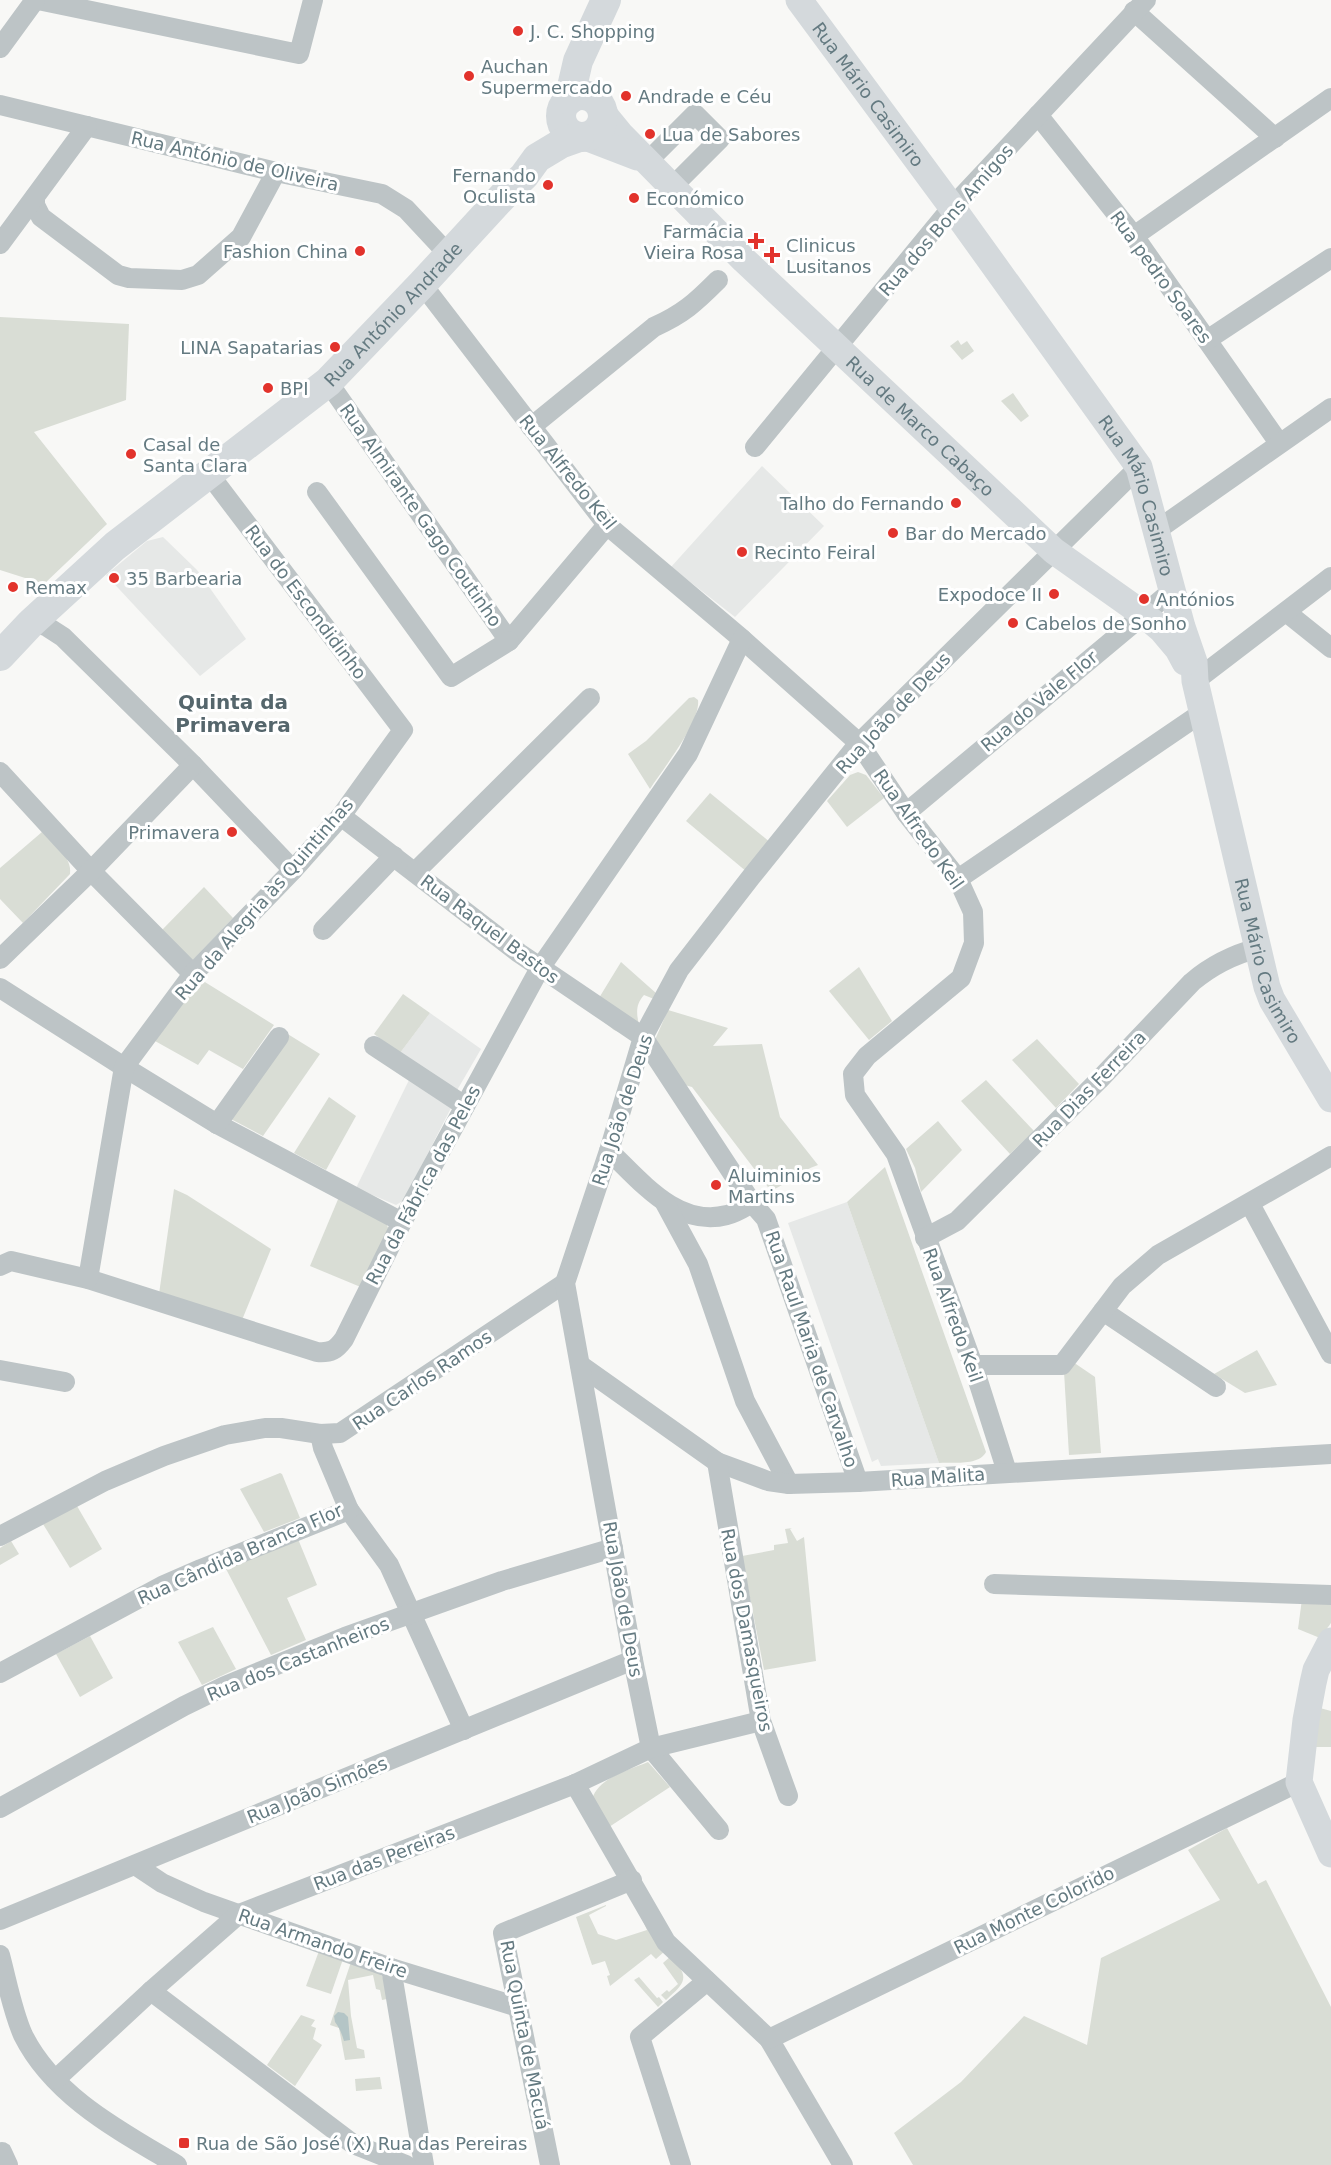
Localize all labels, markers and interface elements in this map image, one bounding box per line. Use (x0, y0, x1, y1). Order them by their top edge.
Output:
street label: Rua Mário Casimiro (808, 18, 929, 170)
place label: J. C. Shopping (529, 21, 655, 42)
marker: J. C. Shopping (511, 24, 525, 38)
place label: Auchan Supermercado (481, 56, 612, 98)
marker: Auchan Supermercado (462, 69, 476, 83)
place label: Andrade e Céu (638, 86, 772, 107)
marker: Andrade e Céu (619, 89, 633, 103)
place label: Lua de Sabores (662, 124, 800, 145)
street label: Rua António de Oliveira (129, 127, 341, 195)
marker: Lua de Sabores (643, 127, 657, 141)
street label: Rua dos Bons Amigos (874, 140, 1018, 300)
place label: Fernando Oculista (452, 165, 536, 207)
marker: Fernando Oculista (541, 178, 555, 192)
place label: Económico (646, 188, 744, 209)
marker: Económico (627, 191, 641, 205)
street label: Rua pedro Soares (1106, 207, 1216, 347)
place label: Farmácia Vieira Rosa (644, 221, 744, 263)
marker: Farmácia Vieira Rosa (749, 234, 763, 248)
place label: Clinicus Lusitanos (786, 235, 871, 277)
street label: Rua António Andrade (319, 237, 466, 390)
place label: Fashion China (223, 241, 348, 262)
marker: Fashion China (353, 244, 367, 258)
marker: Clinicus Lusitanos (763, 246, 781, 264)
place label: LINA Sapatarias (180, 337, 323, 358)
marker: LINA Sapatarias (328, 340, 342, 354)
street label: Rua de Marco Cabaço (842, 351, 999, 500)
place label: BPI (280, 378, 309, 399)
marker: BPI (261, 381, 275, 395)
street label: Rua Almirante Gago Coutinho (336, 399, 506, 631)
street label: Rua Alfredo Keil (515, 410, 621, 534)
street label: Rua Mário Casimiro (1094, 411, 1178, 578)
place label: Casal de Santa Clara (143, 434, 248, 476)
marker: Casal de Santa Clara (124, 447, 138, 461)
place label: Talho do Fernando (779, 493, 944, 514)
marker: Talho do Fernando (949, 496, 963, 510)
street label: Rua do Escondidinho (241, 521, 371, 683)
place label: Bar do Mercado (905, 523, 1047, 544)
marker: Bar do Mercado (886, 526, 900, 540)
place label: Recinto Feiral (754, 542, 876, 563)
marker: Recinto Feiral (735, 545, 749, 559)
place label: 35 Barbearia (126, 568, 242, 589)
marker: 35 Barbearia (107, 571, 121, 585)
place label: Remax (25, 577, 87, 598)
marker: Remax (6, 580, 20, 594)
place label: Expodoce II (938, 584, 1042, 605)
marker: Expodoce II (1047, 587, 1061, 601)
place label: Antónios (1156, 589, 1235, 610)
marker: Antónios (1137, 592, 1151, 606)
place label: Cabelos de Sonho (1025, 613, 1187, 634)
marker: Cabelos de Sonho (1006, 616, 1020, 630)
street label: Rua do Vale Flor (977, 646, 1102, 756)
street label: Rua João de Deus (831, 648, 955, 778)
district label: Quinta da Primavera (175, 690, 291, 737)
street label: Rua Alfredo Keil (870, 765, 968, 893)
street label: Rua da Alegria às Quintinhas (171, 794, 357, 1004)
place label: Primavera (128, 822, 220, 843)
marker: Primavera (225, 825, 239, 839)
street label: Rua Raquel Bastos (417, 870, 563, 988)
street label: Rua Mário Casimiro (1231, 876, 1306, 1047)
street label: Rua Dias Ferreira (1028, 1026, 1150, 1152)
street label: Rua João de Deus (588, 1032, 656, 1188)
street label: Rua da Fábrica das Peles (361, 1082, 485, 1288)
place label: Aluiminios Martins (728, 1165, 821, 1207)
marker: Aluiminios Martins (709, 1178, 723, 1192)
street label: Rua Raul Maria de Carvalho (762, 1228, 862, 1470)
street label: Rua Alfredo Keil (919, 1245, 987, 1385)
street label: Rua Carlos Ramos (349, 1326, 495, 1434)
street label: Rua Malita (890, 1463, 986, 1491)
street label: Rua Cândida Branca Flor (134, 1499, 346, 1609)
street label: Rua João de Deus (599, 1519, 647, 1679)
street label: Rua dos Damasqueiros (717, 1527, 777, 1733)
street label: Rua dos Castanheiros (204, 1613, 392, 1705)
street label: Rua João Simões (244, 1752, 390, 1828)
street label: Rua das Pereiras (310, 1821, 458, 1895)
street label: Rua Monte Colorido (950, 1862, 1118, 1958)
street label: Rua Armando Freire (236, 1904, 410, 1982)
street label: Rua Quinta de Macuá (496, 1938, 554, 2132)
place label: Rua de São José (X) Rua das Pereiras (196, 2133, 527, 2154)
marker: Rua de São José (X) Rua das Pereiras (177, 2136, 191, 2150)

